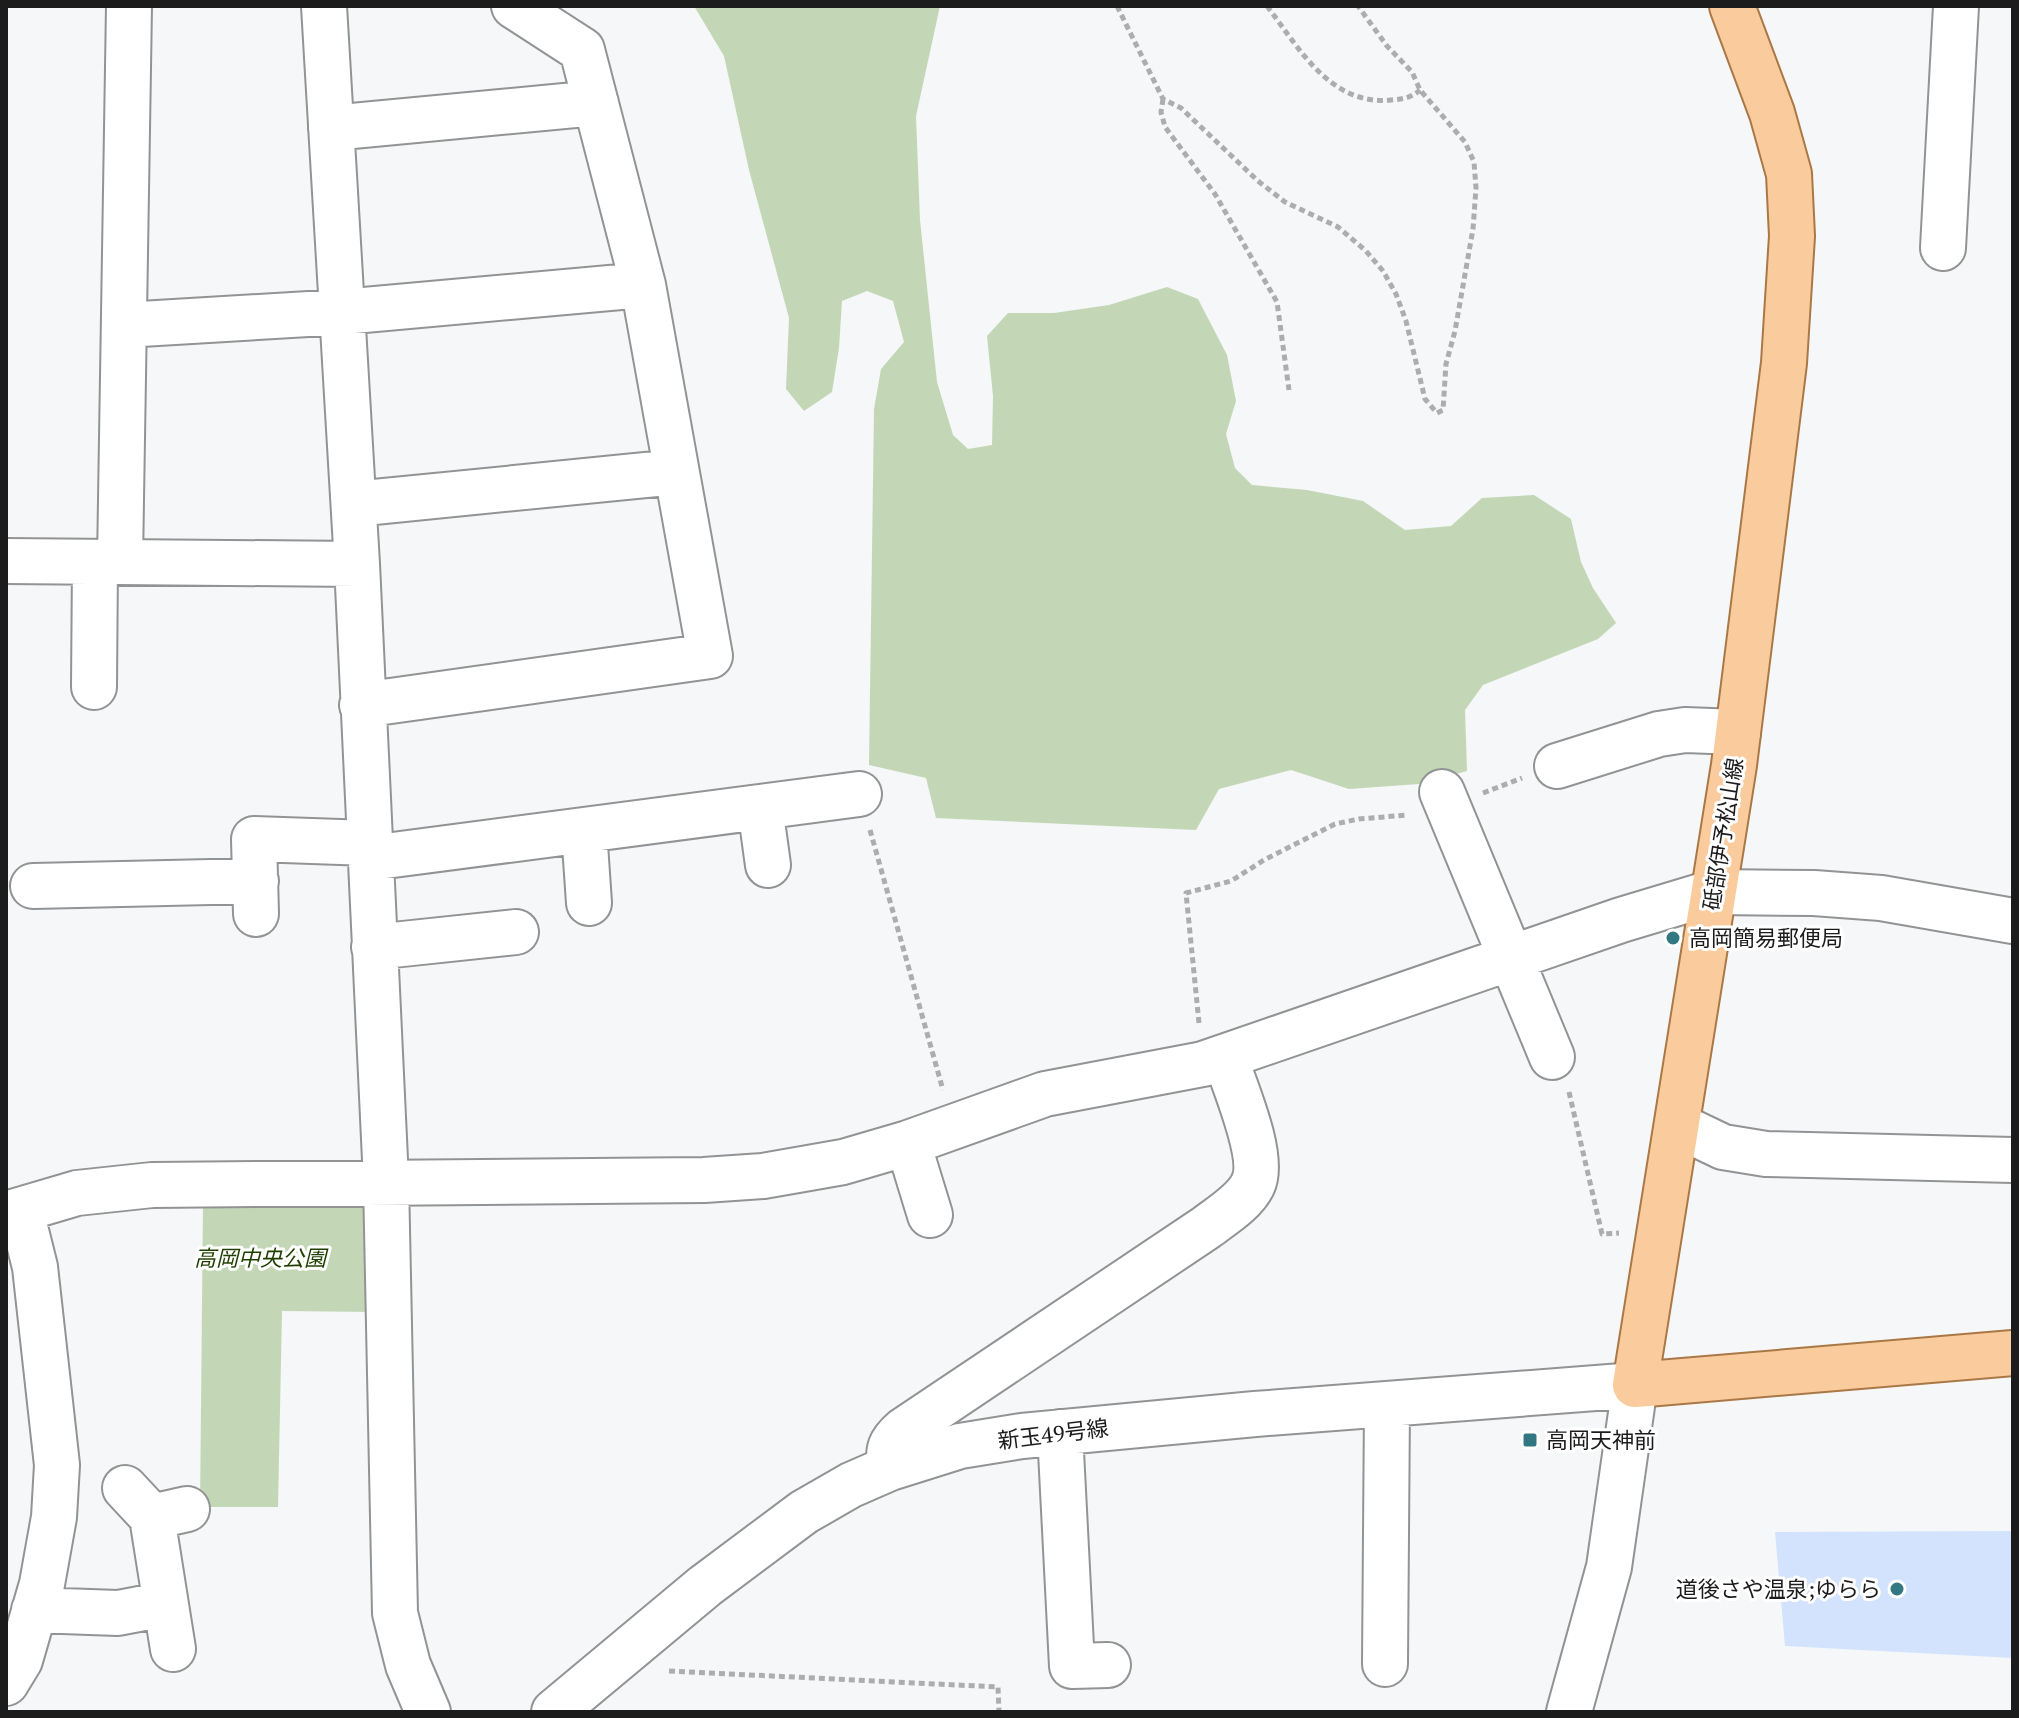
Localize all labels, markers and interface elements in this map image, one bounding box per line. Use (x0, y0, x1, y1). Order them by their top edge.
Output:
street label: 砥部伊予松山線 (1696, 756, 1749, 912)
place label: 高岡簡易郵便局 (1689, 923, 1843, 952)
marker: 高岡簡易郵便局 (1664, 929, 1682, 947)
park label: 高岡中央公園 (194, 1243, 329, 1272)
street label: 新玉49号線 (996, 1412, 1110, 1455)
place label: 高岡天神前 (1546, 1425, 1656, 1454)
marker: 高岡天神前 (1521, 1431, 1539, 1449)
place label: 道後さや温泉;ゆらら (1676, 1574, 1881, 1603)
marker: 道後さや温泉;ゆらら (1888, 1580, 1906, 1598)

